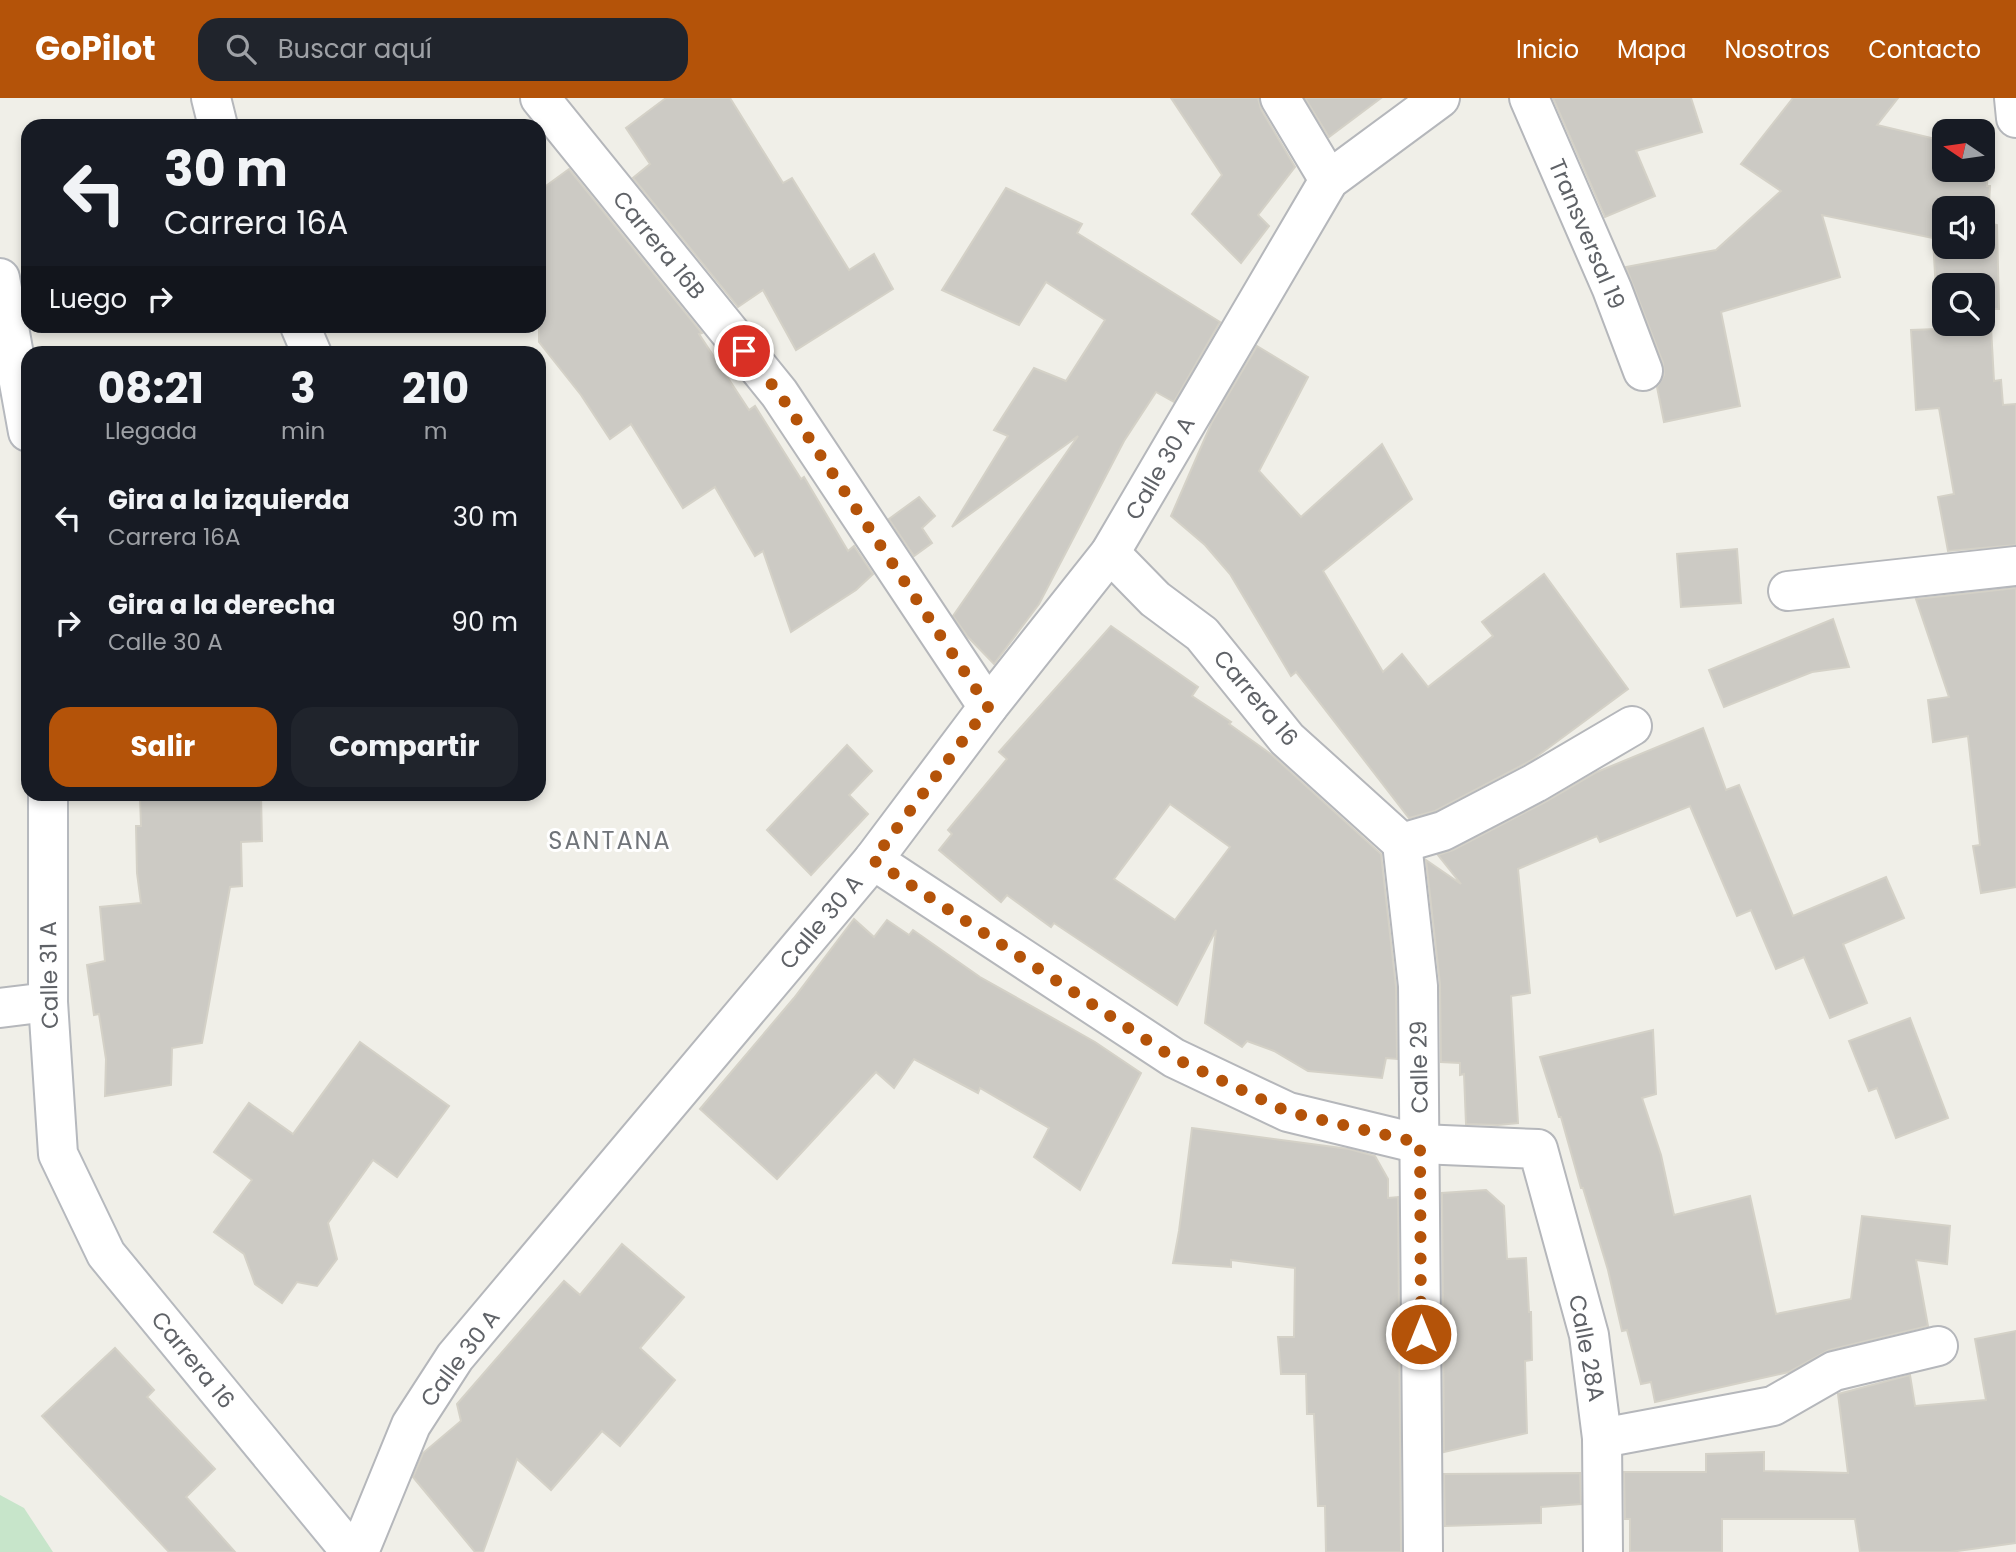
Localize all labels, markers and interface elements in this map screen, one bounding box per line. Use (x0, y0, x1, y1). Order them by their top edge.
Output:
search box (198, 18, 688, 81)
text: GoPilot (35, 25, 156, 72)
icon: search (222, 30, 260, 68)
text: Buscar aquí (278, 31, 432, 67)
text: Inicio (1516, 33, 1579, 66)
text: Mapa (1617, 33, 1686, 66)
text: Nosotros (1724, 33, 1830, 66)
text: Contacto (1868, 33, 1981, 66)
north arrow (1932, 119, 1995, 182)
map controls (1932, 119, 1995, 336)
text: 30 m (164, 135, 288, 203)
icon: left (49, 147, 140, 238)
street label: Transversal 19 (1541, 154, 1633, 314)
street label: Carrera 16B (605, 184, 713, 306)
button: sound (1932, 196, 1995, 259)
text: Carrera 16A (164, 200, 348, 245)
button: search (1932, 273, 1995, 336)
icon: right (141, 280, 179, 318)
text: Luego (49, 281, 127, 317)
pin (714, 321, 774, 381)
icon: arrive (725, 332, 763, 370)
text: 08:21 (98, 359, 204, 418)
text: 3 (290, 359, 316, 418)
text: 210 (402, 359, 469, 418)
street label: Calle 30 A (1117, 410, 1203, 526)
text: Llegada (105, 415, 197, 447)
text: min (281, 415, 325, 447)
text: m (424, 415, 447, 447)
text: Gira a la izquierda (108, 482, 350, 518)
icon: left (49, 499, 87, 537)
text: 30 m (453, 499, 518, 535)
text: Carrera 16A (108, 521, 240, 553)
text: Gira a la derecha (108, 587, 336, 623)
icon: right (49, 604, 87, 642)
text: 90 m (452, 604, 518, 640)
text: Calle 30 A (108, 626, 223, 658)
street label: Carrera 16 (1206, 643, 1306, 753)
button: Salir (49, 707, 277, 787)
button: Compartir (291, 707, 518, 787)
district label: SANTANA (548, 824, 672, 857)
street label: Calle 30 A (772, 868, 870, 976)
street label: Calle 31 A (32, 921, 66, 1029)
street label: Calle 29 (1402, 1020, 1436, 1114)
street label: Calle 28A (1561, 1292, 1613, 1404)
position arrow (1384, 1297, 1458, 1371)
street label: Calle 30 A (413, 1303, 507, 1413)
street label: Carrera 16 (144, 1304, 242, 1416)

